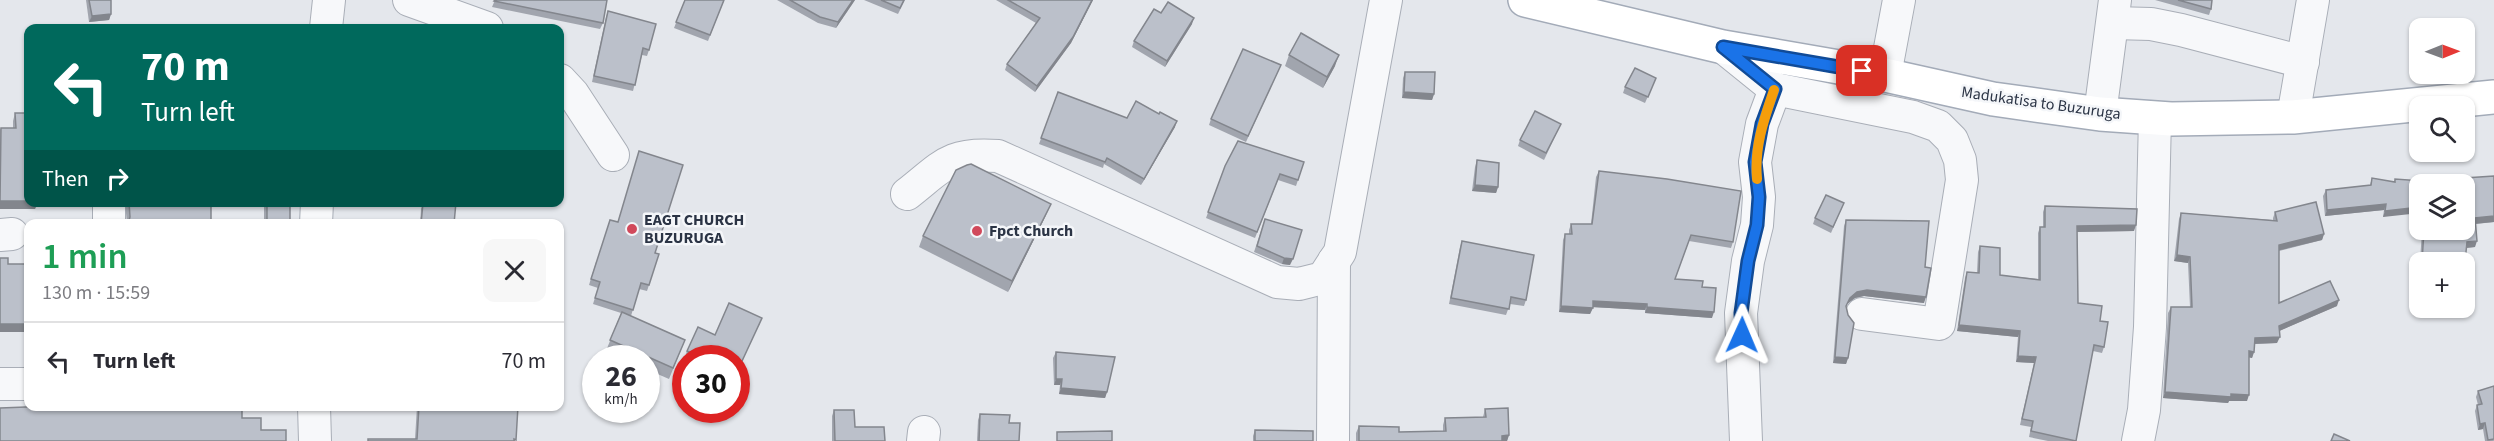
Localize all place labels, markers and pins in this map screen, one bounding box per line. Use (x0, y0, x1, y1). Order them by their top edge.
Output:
pin (1836, 45, 1887, 96)
place label: EAGT CHURCH BUZURUGA (644, 209, 744, 249)
place label: Fpct Church (989, 220, 1073, 242)
marker: EAGT CHURCH BUZURUGA (625, 222, 639, 236)
marker: Fpct Church (970, 224, 984, 238)

